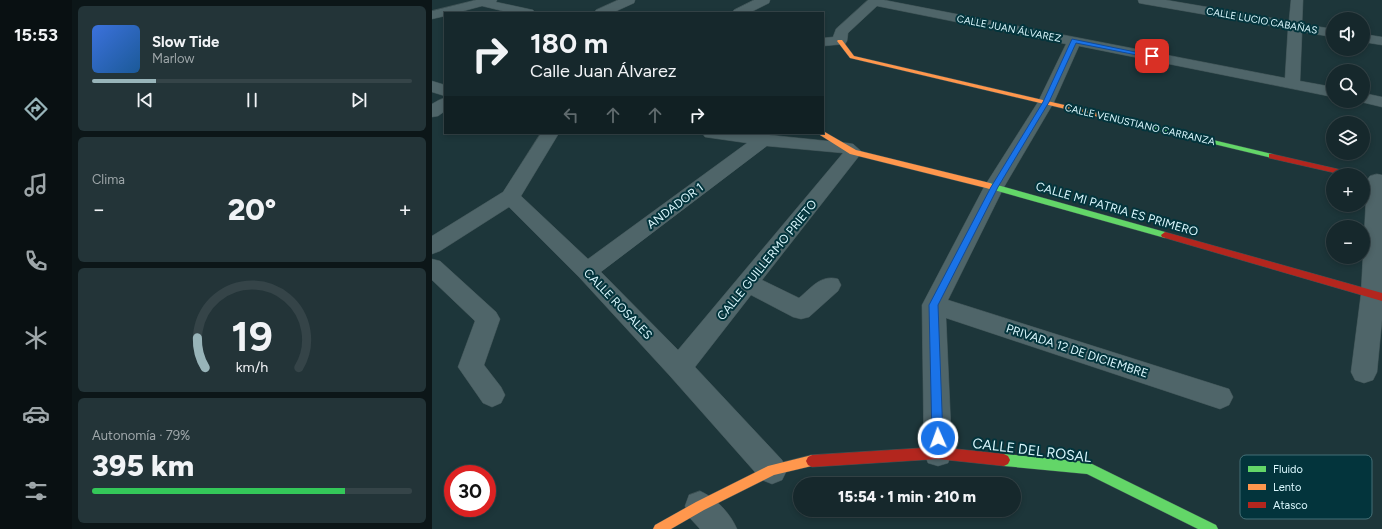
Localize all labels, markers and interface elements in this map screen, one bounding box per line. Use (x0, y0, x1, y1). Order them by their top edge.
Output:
street label: CALLE LUCIO CABAÑAS (1205, 4, 1319, 37)
street label: CALLE JUAN ÁLVAREZ (956, 12, 1062, 45)
map controls (1326, 12, 1370, 264)
button: sound (1326, 12, 1370, 56)
text: 15:53 (14, 24, 58, 46)
text: 180 m (530, 26, 608, 60)
icon: right (464, 28, 516, 80)
text: Slow Tide (152, 33, 219, 51)
pin (1135, 39, 1169, 73)
icon: arrive (1141, 45, 1163, 67)
text: Marlow (152, 51, 194, 66)
text: Calle Juan Álvarez (530, 60, 677, 82)
button: search (1326, 64, 1370, 108)
icon: previous (134, 89, 156, 111)
icon: pause (241, 89, 263, 111)
icon: next (348, 89, 370, 111)
icon: directions (22, 95, 50, 123)
street label: CALLE VENUSTIANO CARRANZA (1064, 101, 1216, 148)
icon: left (560, 104, 582, 126)
icon: ahead (602, 104, 624, 126)
icon: ahead (644, 104, 666, 126)
icon: right (686, 104, 708, 126)
button: layers (1326, 116, 1370, 160)
button: + (1326, 168, 1370, 212)
icon: music (22, 171, 50, 199)
text: Clima (92, 172, 125, 187)
street label: CALLE MI PATRIA ES PRIMERO (1034, 179, 1200, 239)
street label: ANDADOR 1 (644, 180, 706, 232)
text: 20° (228, 191, 276, 228)
text: − (92, 196, 106, 223)
text: + (398, 196, 412, 223)
street label: CALLE GUILLERMO PRIETO (714, 197, 820, 323)
button: − (1326, 220, 1370, 264)
icon: phone (22, 247, 50, 275)
street label: CALLE ROSALES (581, 266, 655, 342)
text: 19 (231, 311, 273, 361)
street label: PRIVADA 12 DE DICIEMBRE (1004, 321, 1150, 381)
icon: climate (22, 324, 50, 352)
text: km/h (236, 357, 268, 375)
icon: car (22, 400, 50, 428)
position arrow (917, 417, 959, 459)
text: Autonomía · 79% (92, 428, 190, 443)
street label: CALLE DEL ROSAL (972, 435, 1093, 466)
text: 395 km (92, 447, 194, 484)
legend (1240, 455, 1372, 519)
text: Fluido (1273, 463, 1303, 476)
speed limit sign: 30 (444, 465, 496, 517)
icon: filters (22, 477, 50, 505)
text: Lento (1273, 481, 1301, 494)
text: 15:54 · 1 min · 210 m (838, 488, 976, 506)
text: Atasco (1273, 499, 1308, 512)

